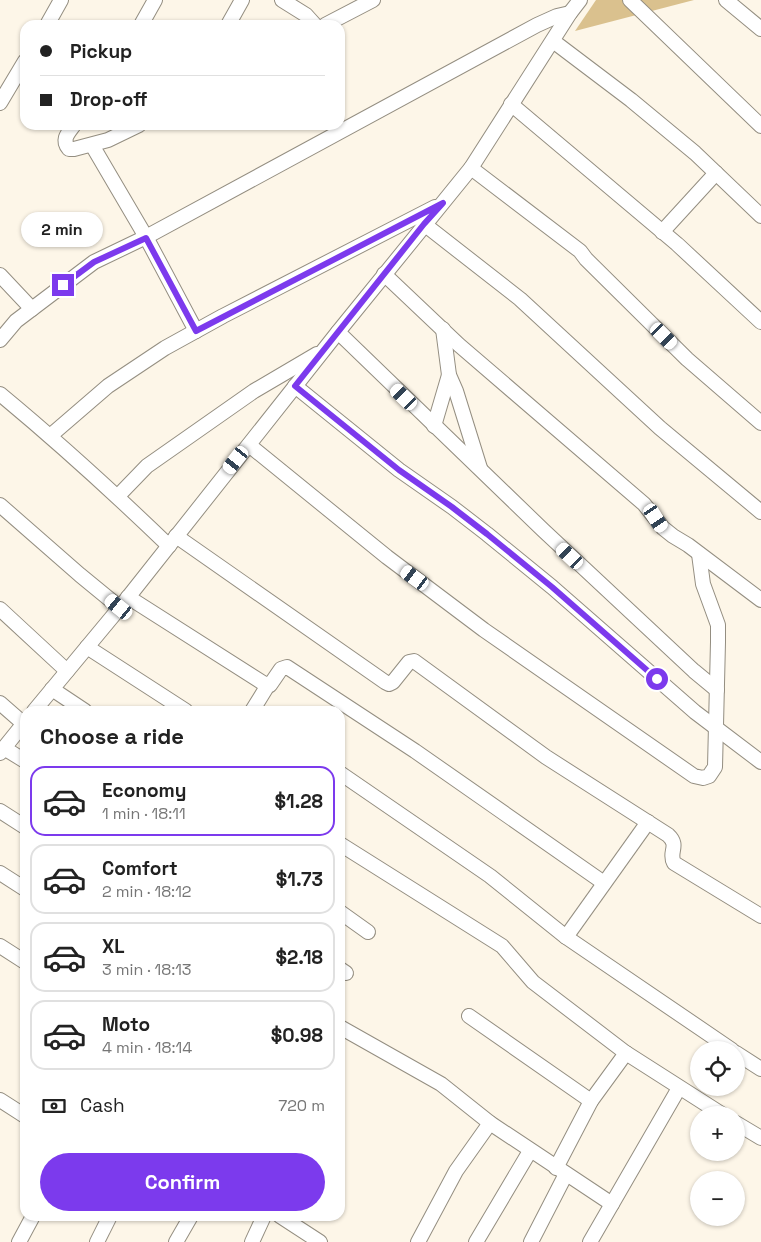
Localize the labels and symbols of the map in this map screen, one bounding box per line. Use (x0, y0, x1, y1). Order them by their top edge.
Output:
callout: 2 min (22, 212, 104, 248)
route end (52, 274, 74, 296)
car (648, 320, 679, 352)
car (387, 381, 420, 413)
car (220, 444, 251, 476)
car (641, 501, 670, 535)
car (553, 540, 586, 572)
car (398, 563, 431, 593)
car (102, 592, 135, 622)
route start (646, 668, 668, 690)

